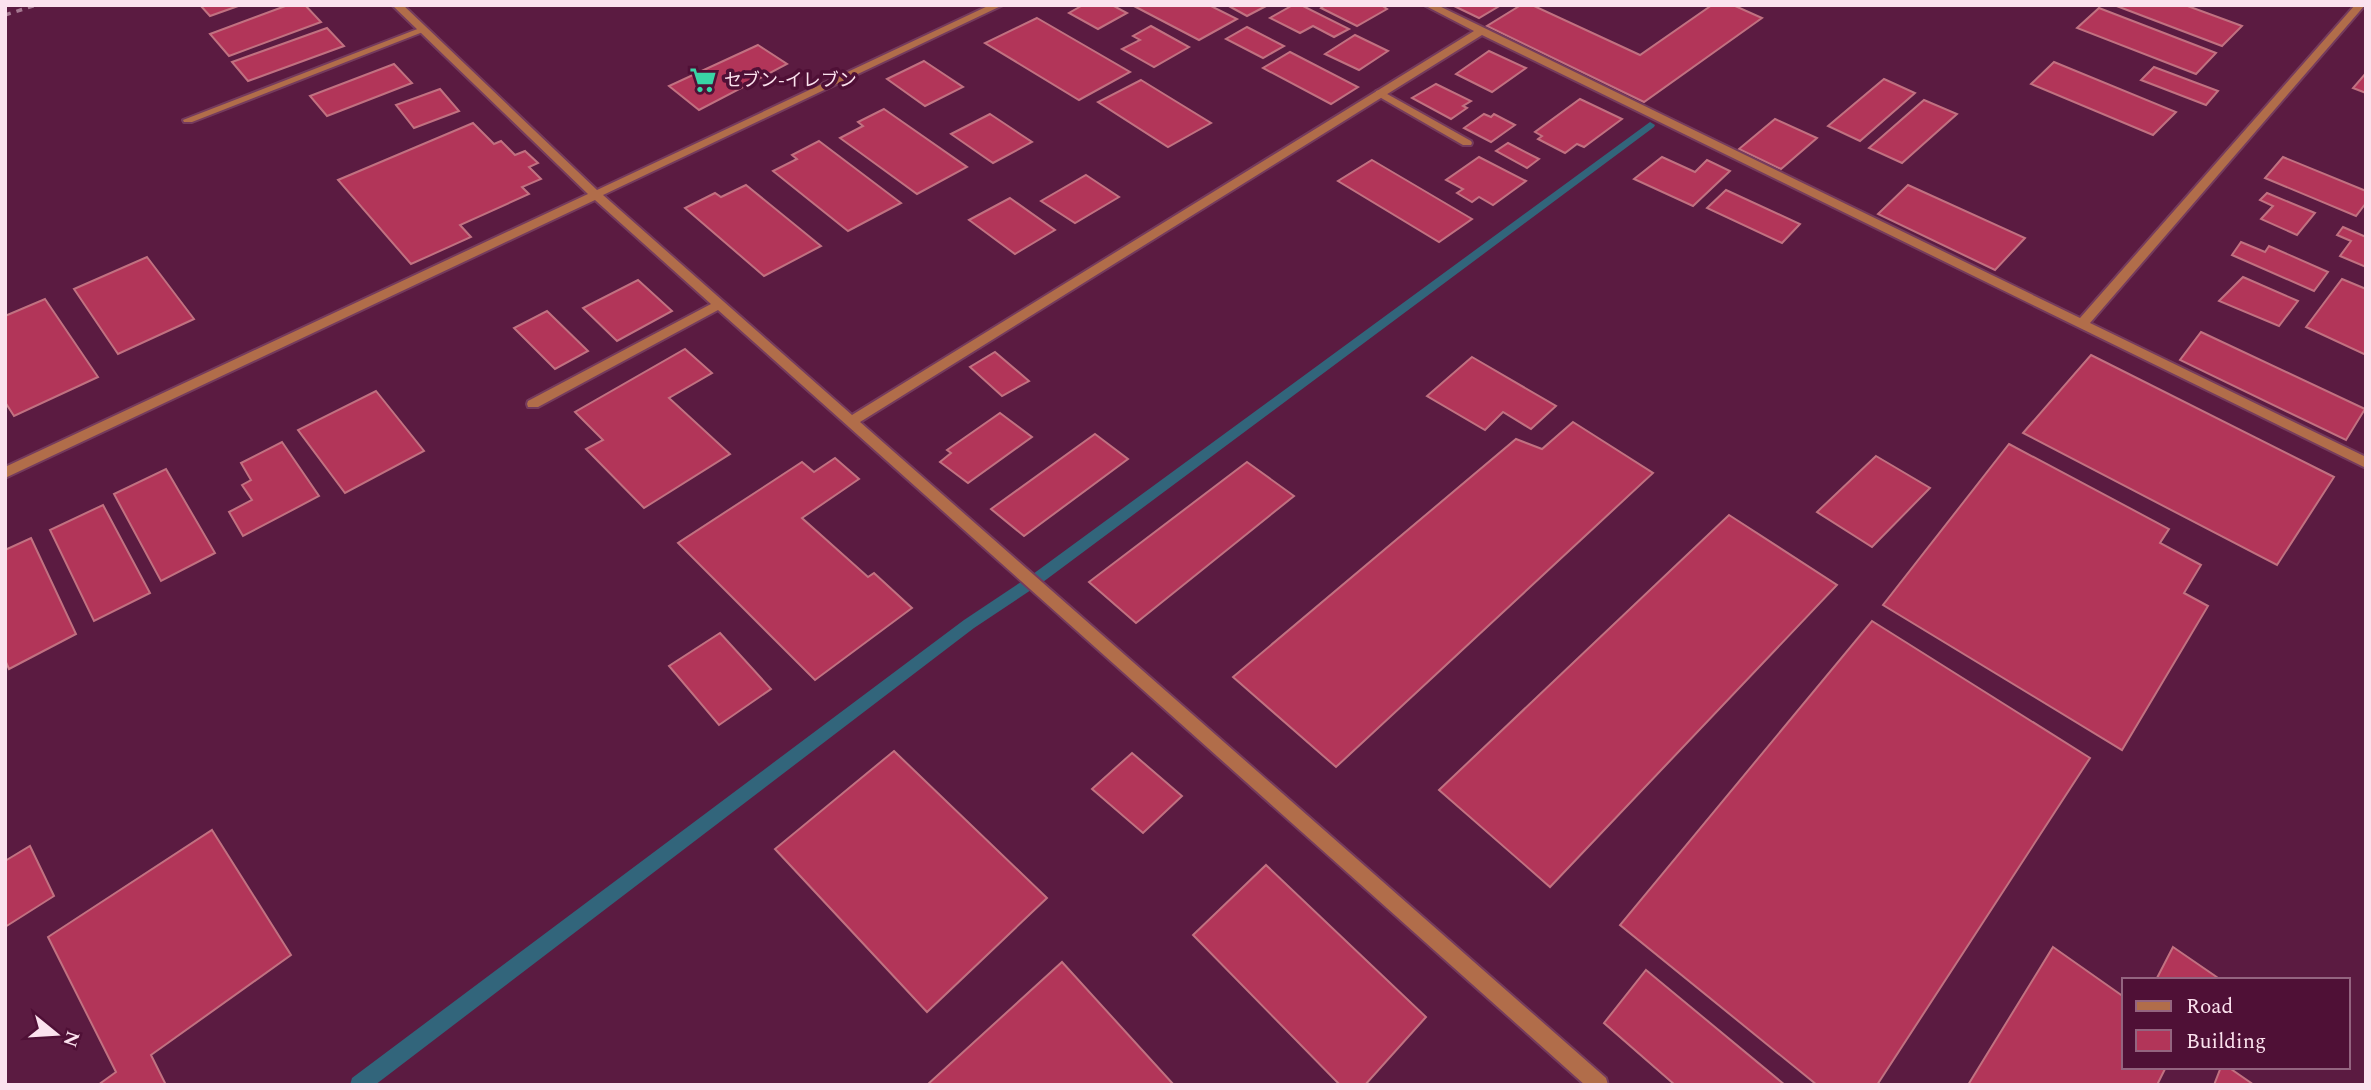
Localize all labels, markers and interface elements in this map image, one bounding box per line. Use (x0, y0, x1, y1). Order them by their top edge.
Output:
supermarket icon: セブン-イレブン (688, 65, 718, 95)
place label: セブン-イレブン (724, 67, 857, 94)
legend (2122, 978, 2350, 1069)
text: Road (2186, 991, 2233, 1023)
north arrow (21, 999, 91, 1069)
text: Building (2186, 1026, 2266, 1058)
text: N (55, 1027, 87, 1051)

